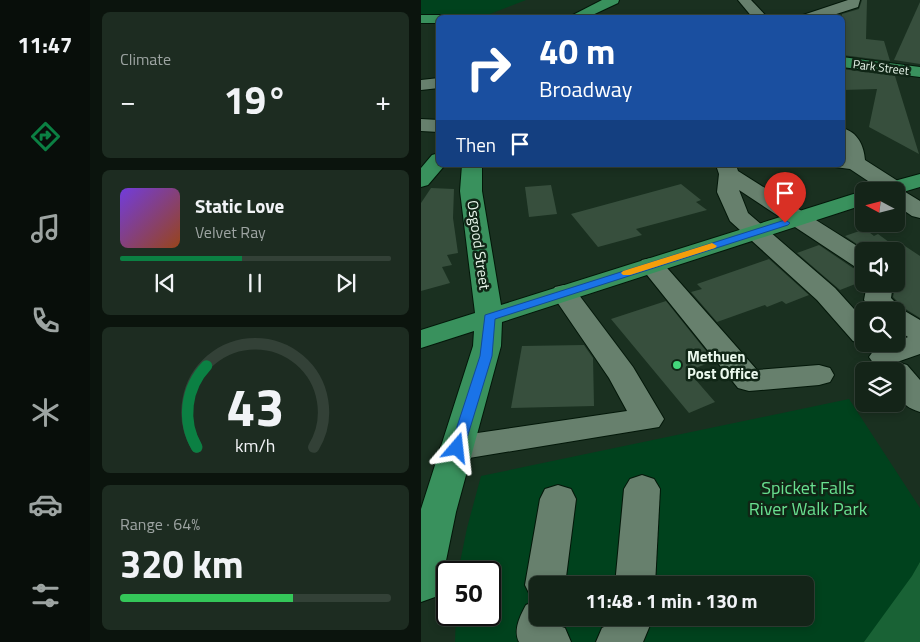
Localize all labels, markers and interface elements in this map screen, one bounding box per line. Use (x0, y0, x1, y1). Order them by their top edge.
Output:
text: 40 m (539, 24, 615, 78)
text: 11:47 (18, 28, 72, 62)
icon: right (456, 35, 521, 100)
text: Climate (120, 47, 171, 71)
street label: Park Street (852, 54, 911, 80)
text: 19° (224, 71, 287, 129)
text: Broadway (539, 72, 632, 106)
text: − (120, 79, 136, 122)
text: + (375, 79, 391, 122)
icon: directions (28, 119, 63, 154)
text: Then (456, 130, 496, 159)
icon: arrive (506, 130, 534, 158)
pin (764, 172, 806, 223)
icon: arrive (771, 179, 799, 207)
north arrow (855, 182, 905, 232)
map controls (855, 182, 905, 412)
text: Static Love (195, 191, 284, 220)
street label: Osgood Street (461, 199, 497, 292)
icon: music (28, 211, 63, 246)
text: Velvet Ray (195, 220, 266, 244)
button: sound (855, 242, 905, 292)
icon: previous (151, 269, 179, 297)
icon: pause (241, 269, 269, 297)
icon: next (332, 269, 360, 297)
button: search (855, 302, 905, 352)
icon: phone (28, 303, 63, 338)
place label: Methuen Post Office (687, 345, 759, 385)
marker: Methuen Post Office (671, 359, 683, 371)
button: layers (855, 362, 905, 412)
text: 43 (226, 367, 285, 446)
icon: climate (28, 395, 63, 430)
position arrow (430, 421, 482, 473)
text: km/h (235, 432, 276, 459)
park label: Spicket Falls River Walk Park (749, 474, 868, 522)
icon: car (28, 487, 63, 522)
text: Range · 64% (120, 512, 200, 536)
text: 320 km (120, 535, 244, 593)
speed limit sign: 50 (436, 561, 501, 626)
icon: filters (28, 578, 63, 613)
text: 11:48 · 1 min · 130 m (585, 586, 758, 615)

